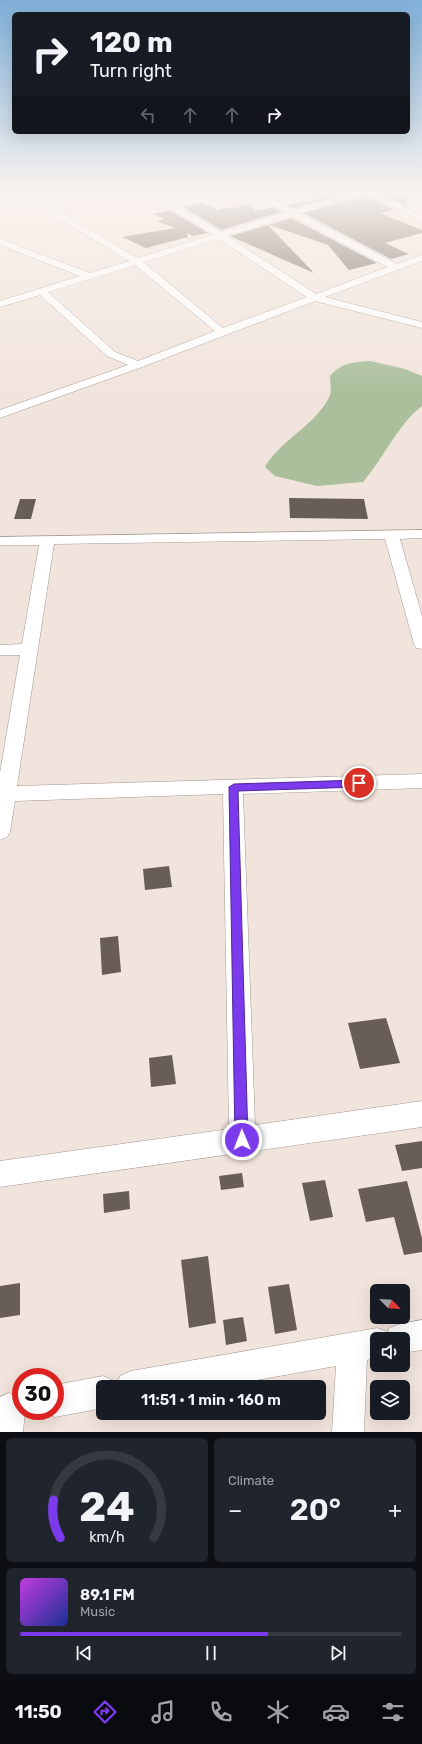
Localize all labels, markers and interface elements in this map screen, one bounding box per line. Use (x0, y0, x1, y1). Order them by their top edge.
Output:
text: 120 m (90, 26, 173, 59)
icon: right (24, 28, 76, 80)
text: Turn right (90, 60, 172, 82)
icon: left (137, 104, 159, 126)
icon: ahead (179, 104, 201, 126)
icon: ahead (221, 104, 243, 126)
icon: right (263, 104, 285, 126)
pin (342, 766, 376, 800)
icon: arrive (348, 772, 370, 794)
position arrow (221, 1119, 263, 1161)
north arrow (370, 1284, 410, 1324)
map controls (370, 1284, 410, 1420)
button: sound (370, 1332, 410, 1372)
speed limit sign: 30 (12, 1368, 64, 1420)
button: layers (370, 1380, 410, 1420)
text: 11:51 · 1 min · 160 m (141, 1391, 281, 1409)
text: Climate (228, 1473, 274, 1488)
text: 24 (79, 1482, 135, 1531)
text: 20° (290, 1492, 341, 1528)
text: − (228, 1497, 242, 1524)
text: + (388, 1497, 402, 1524)
text: km/h (89, 1529, 125, 1546)
text: 89.1 FM (80, 1586, 135, 1604)
text: Music (80, 1604, 115, 1619)
icon: previous (73, 1642, 95, 1664)
icon: pause (200, 1642, 222, 1664)
icon: next (327, 1642, 349, 1664)
icon: directions (91, 1698, 119, 1726)
icon: music (149, 1698, 177, 1726)
icon: phone (207, 1698, 235, 1726)
icon: climate (264, 1698, 292, 1726)
icon: car (322, 1698, 350, 1726)
icon: filters (379, 1698, 407, 1726)
text: 11:50 (15, 1701, 62, 1723)

